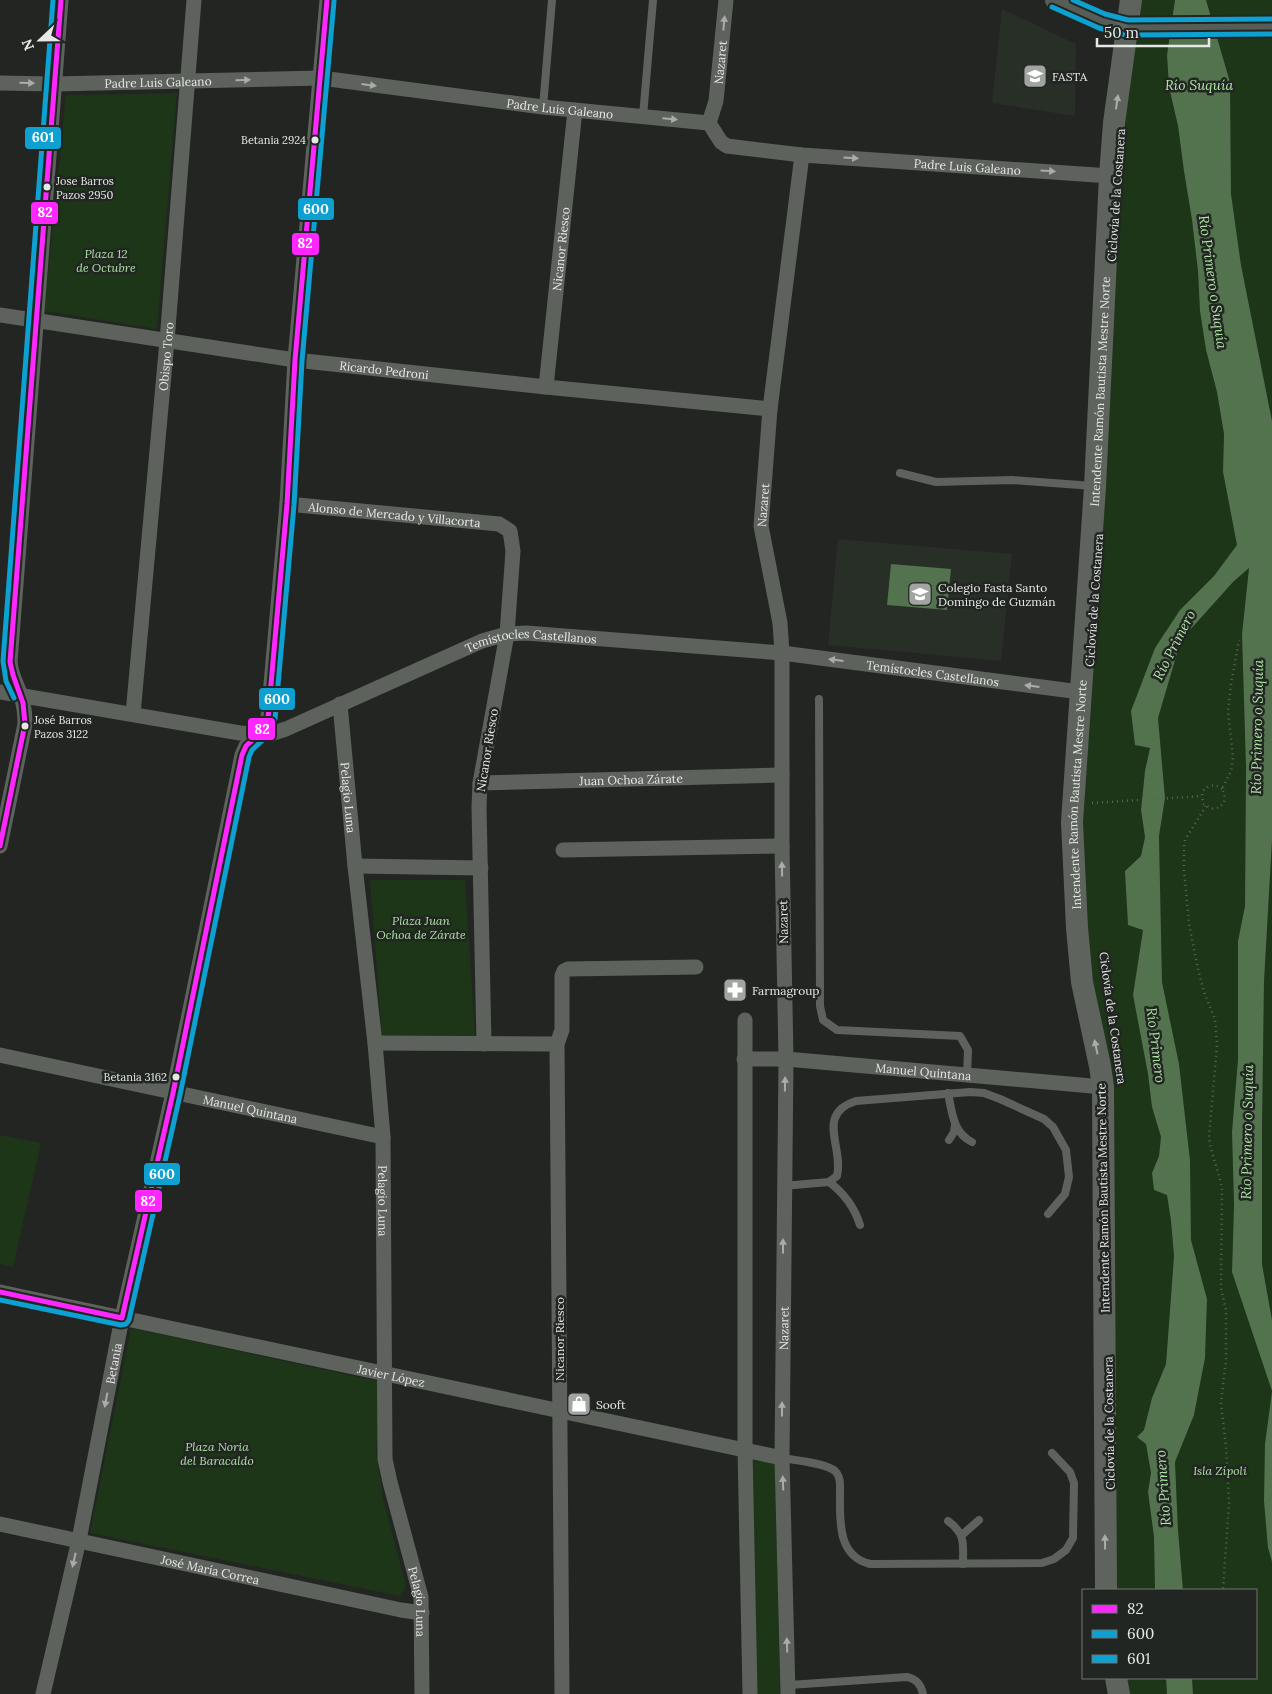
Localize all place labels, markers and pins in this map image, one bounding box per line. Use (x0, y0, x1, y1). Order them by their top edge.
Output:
school or university icon: FASTA (1022, 63, 1048, 89)
place label: FASTA (1052, 69, 1088, 84)
place label: Betania 2924 (241, 133, 306, 147)
marker: Betania 2924 (310, 135, 320, 145)
place label: Jose Barros Pazos 2950 (55, 174, 114, 202)
marker: Jose Barros Pazos 2950 (42, 182, 52, 192)
place label: Colegio Fasta Santo Domingo de Guzmán (938, 580, 1056, 609)
school or university icon: Colegio Fasta Santo Domingo de Guzmán (907, 581, 933, 607)
place label: José Barros Pazos 3122 (33, 713, 92, 741)
marker: José Barros Pazos 3122 (20, 721, 30, 731)
pharmacy icon: Farmagroup (722, 977, 748, 1003)
place label: Farmagroup (752, 983, 820, 998)
place label: Betania 3162 (104, 1070, 167, 1084)
marker: Betania 3162 (171, 1072, 181, 1082)
shop icon: Sooft (566, 1391, 592, 1417)
place label: Sooft (596, 1397, 626, 1412)

